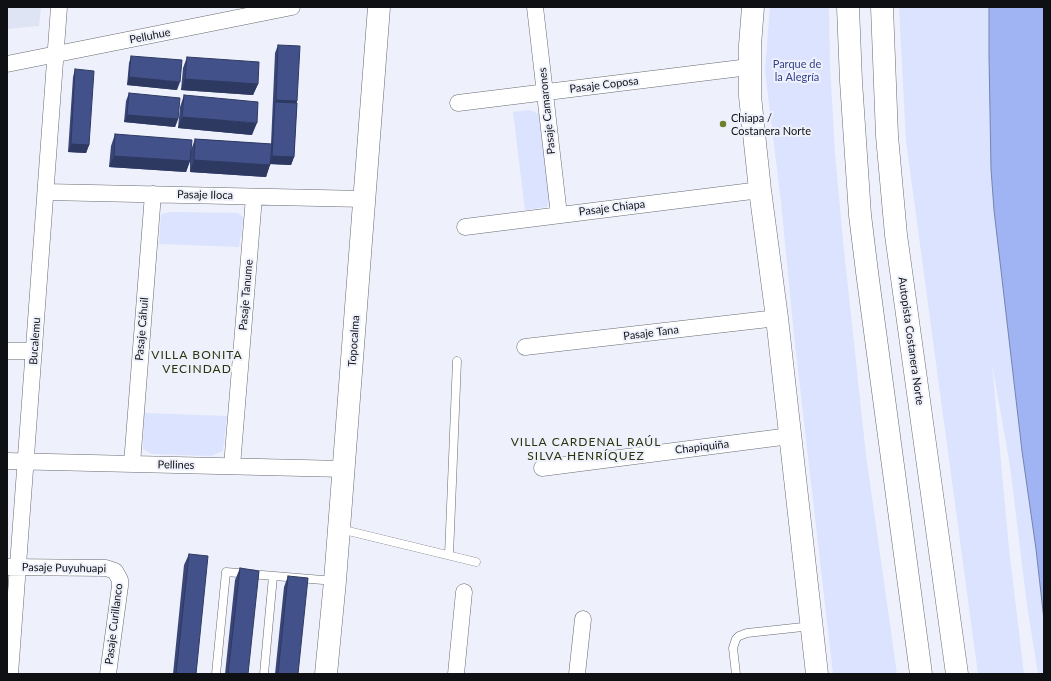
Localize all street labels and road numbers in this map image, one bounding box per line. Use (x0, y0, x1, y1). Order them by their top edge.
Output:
street label: Pelluhue (128, 26, 172, 46)
street label: Pasaje Camarones (536, 67, 558, 155)
street label: Pasaje Coposa (569, 74, 639, 96)
street label: Pasaje Iloca (177, 188, 233, 202)
street label: Pasaje Chiapa (578, 197, 646, 219)
street label: Pasaje Tanume (236, 259, 256, 331)
street label: Autopista Costanera Norte (895, 276, 927, 406)
street label: Pasaje Cáhuil (133, 297, 151, 361)
street label: Topocalma (346, 315, 362, 367)
street label: Bucalemu (27, 317, 43, 365)
street label: Pasaje Tana (623, 323, 679, 343)
street label: Chapiquiña (674, 437, 730, 457)
street label: Pellines (158, 458, 194, 472)
street label: Pasaje Puyuhuapi (22, 561, 106, 575)
street label: Pasaje Curillanco (102, 583, 126, 665)

